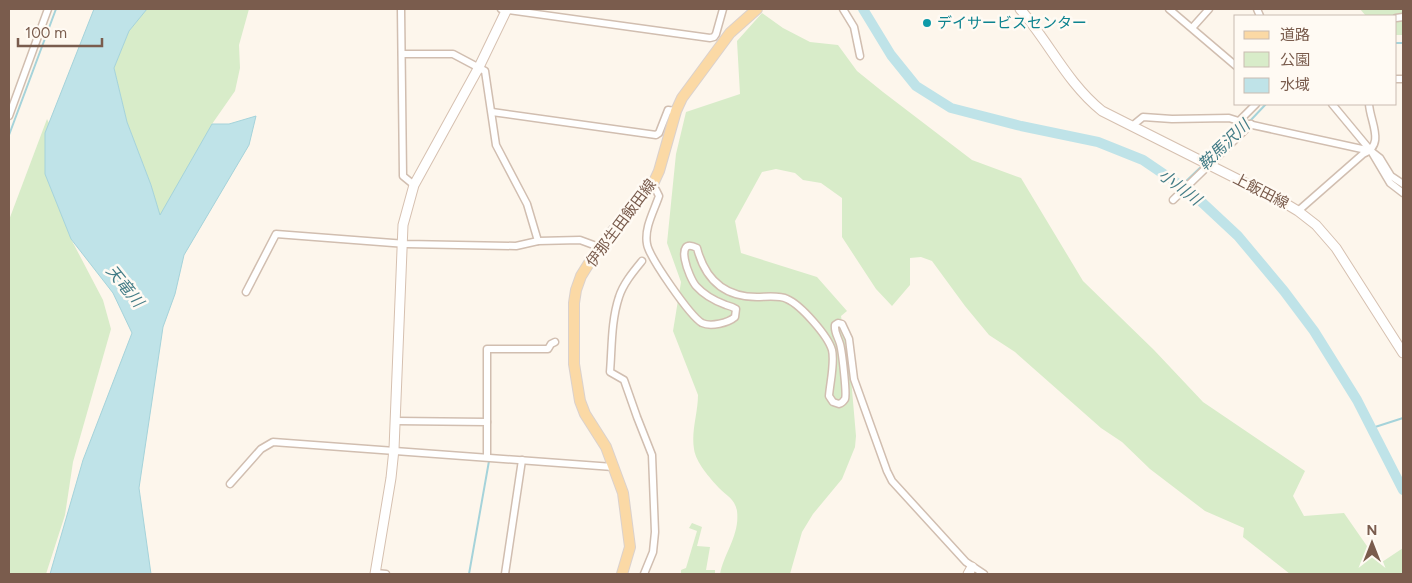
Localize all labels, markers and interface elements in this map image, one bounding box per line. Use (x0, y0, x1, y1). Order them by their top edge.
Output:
place label: デイサービスセンター (937, 14, 1087, 32)
scale bar (18, 15, 101, 47)
legend (1234, 15, 1397, 105)
marker: デイサービスセンター (921, 17, 933, 29)
text: 100 m (25, 24, 67, 42)
text: 道路 (1280, 26, 1310, 44)
text: 公園 (1280, 51, 1310, 69)
text: 水域 (1280, 76, 1310, 94)
water label: 鞍馬沢川 (1194, 115, 1255, 174)
water label: 小川川 (1155, 165, 1206, 210)
street label: 上飯田線 (1230, 169, 1292, 213)
street label: 伊那生田飯田線 (582, 176, 660, 270)
water label: 天竜川 (103, 261, 149, 312)
north arrow (1347, 518, 1397, 568)
text: N (1367, 522, 1377, 539)

